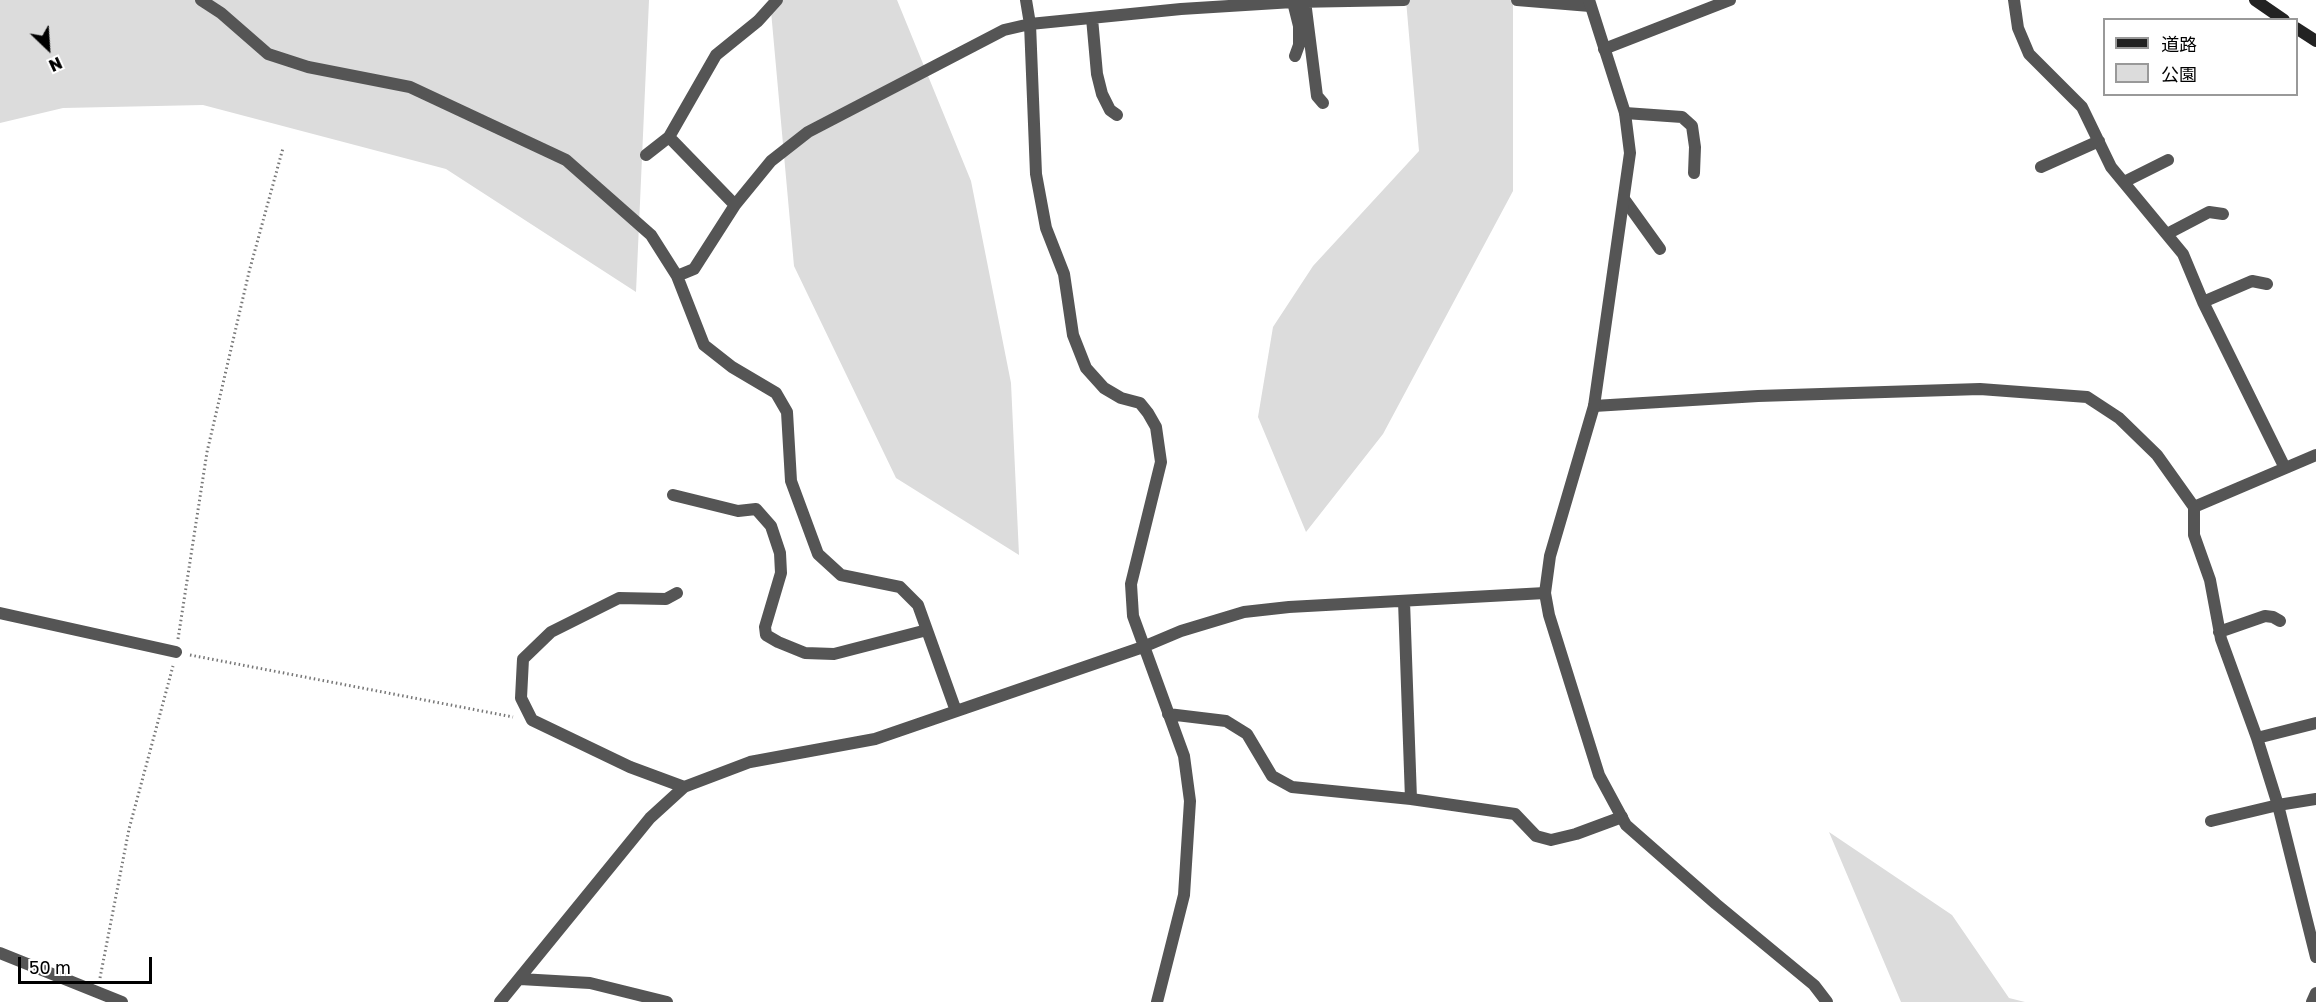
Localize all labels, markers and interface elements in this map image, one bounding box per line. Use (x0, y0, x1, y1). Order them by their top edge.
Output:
north arrow (18, 18, 78, 78)
legend (2103, 18, 2298, 96)
text: 道路 (2161, 33, 2197, 55)
text: N (46, 53, 65, 76)
text: 公園 (2161, 63, 2197, 85)
scale bar (21, 945, 154, 983)
text: 50 m (29, 956, 71, 978)

